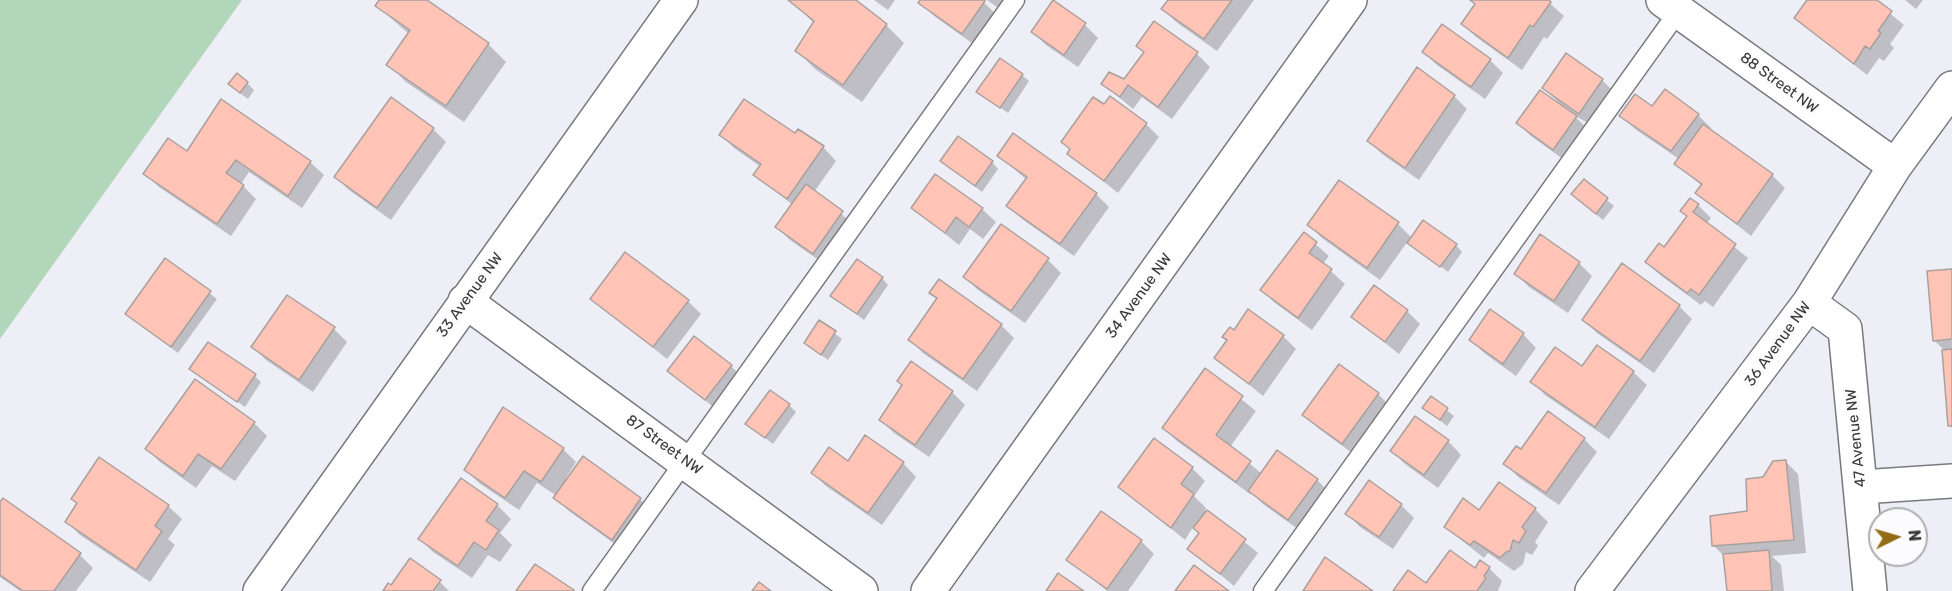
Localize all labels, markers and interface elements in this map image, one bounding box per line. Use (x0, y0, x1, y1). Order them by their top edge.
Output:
street label: 88 Street NW (1736, 49, 1822, 117)
street label: 33 Avenue NW (433, 249, 507, 341)
street label: 34 Avenue NW (1102, 250, 1176, 342)
street label: 36 Avenue NW (1741, 298, 1815, 390)
street label: 47 Avenue NW (1842, 388, 1870, 488)
street label: 87 Street NW (622, 411, 706, 479)
north arrow (1868, 507, 1928, 567)
text: N (1904, 529, 1924, 542)

